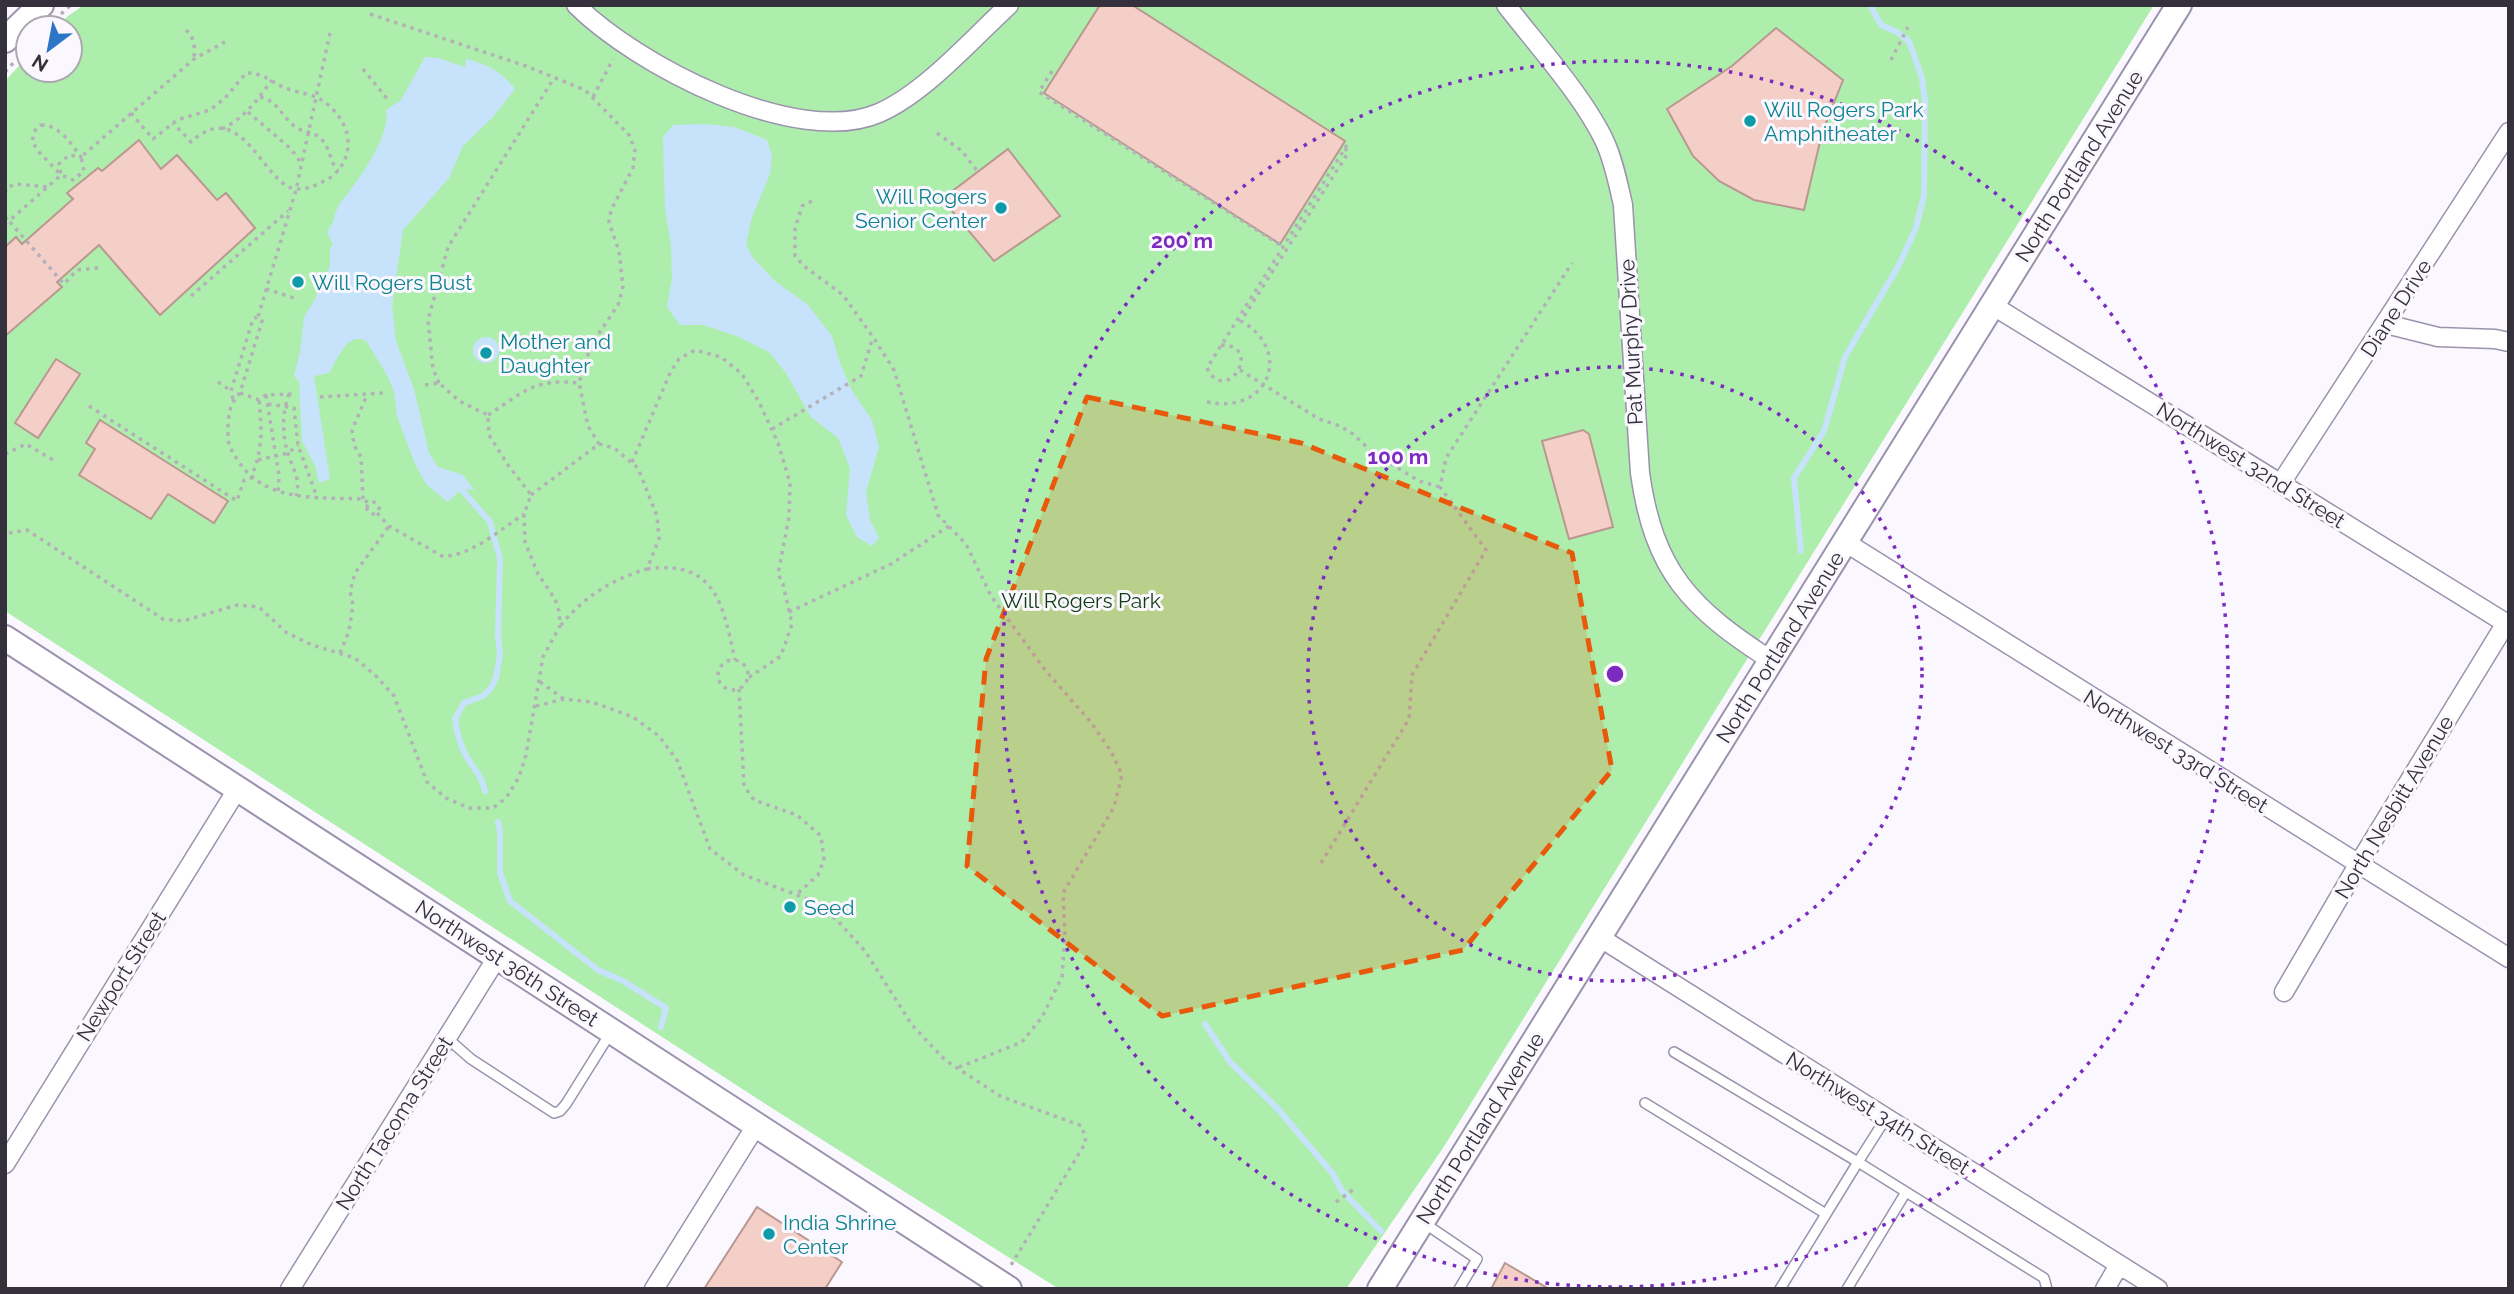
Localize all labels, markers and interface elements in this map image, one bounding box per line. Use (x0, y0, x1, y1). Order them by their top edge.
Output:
north arrow (14, 14, 84, 84)
text: N (28, 50, 52, 77)
street label: North Portland Avenue (2010, 66, 2148, 266)
place label: Will Rogers Park Amphitheater (1764, 97, 1924, 146)
marker: Will Rogers Park Amphitheater (1742, 113, 1758, 129)
place label: Will Rogers Senior Center (855, 184, 988, 233)
marker: Will Rogers Senior Center (993, 200, 1009, 216)
text: 200 m (1151, 228, 1213, 253)
street label: Diane Drive (2355, 255, 2437, 361)
street label: Pat Murphy Drive (1614, 258, 1648, 426)
place label: Will Rogers Bust (312, 270, 472, 295)
marker: Will Rogers Bust (290, 274, 306, 290)
place label: Mother and Daughter (500, 329, 611, 378)
marker: Mother and Daughter (478, 345, 494, 361)
street label: Northwest 32nd Street (2152, 397, 2350, 533)
text: 100 m (1368, 444, 1428, 469)
street label: North Portland Avenue (1711, 547, 1849, 747)
park label: Will Rogers Park (1001, 588, 1161, 613)
centre of rings (1603, 662, 1627, 686)
street label: Northwest 33rd Street (2079, 684, 2273, 818)
street label: North Nesbitt Avenue (2329, 711, 2459, 903)
street label: Northwest 36th Street (411, 894, 603, 1032)
place label: Seed (804, 895, 854, 920)
marker: Seed (782, 899, 798, 915)
street label: Newport Street (71, 906, 171, 1046)
street label: North Portland Avenue (1411, 1028, 1549, 1228)
street label: North Tacoma Street (330, 1031, 458, 1215)
street label: Northwest 34th Street (1781, 1046, 1975, 1180)
place label: India Shrine Center (783, 1210, 896, 1259)
marker: India Shrine Center (761, 1226, 777, 1242)

